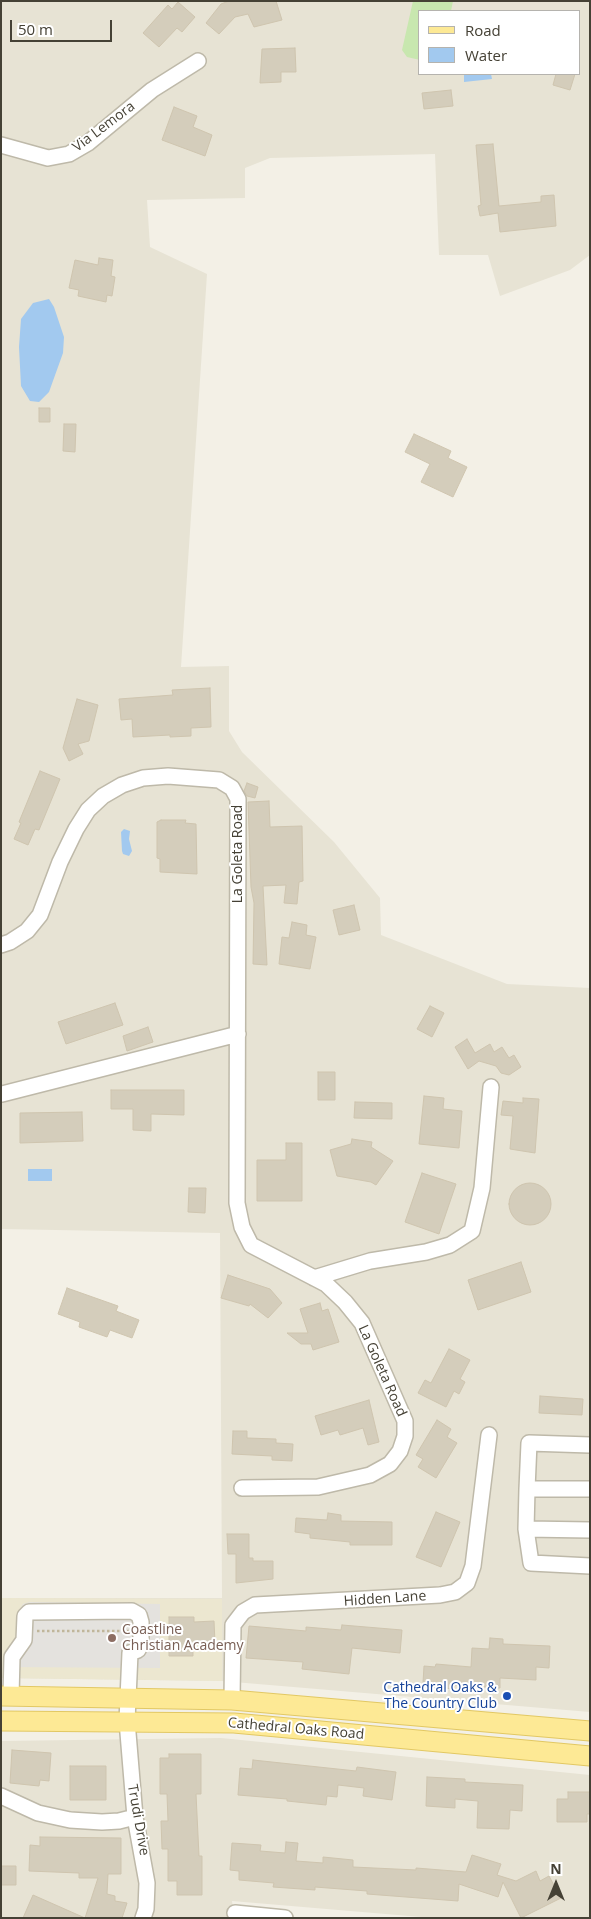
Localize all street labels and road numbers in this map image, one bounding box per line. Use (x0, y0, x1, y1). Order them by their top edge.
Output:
street label: Via Lemora (70, 98, 138, 156)
street label: La Goleta Road (230, 805, 246, 903)
street label: La Goleta Road (354, 1323, 410, 1419)
street label: Hidden Lane (343, 1588, 427, 1610)
street label: Cathedral Oaks Road (227, 1715, 365, 1743)
street label: Trudi Drive (123, 1783, 153, 1857)

